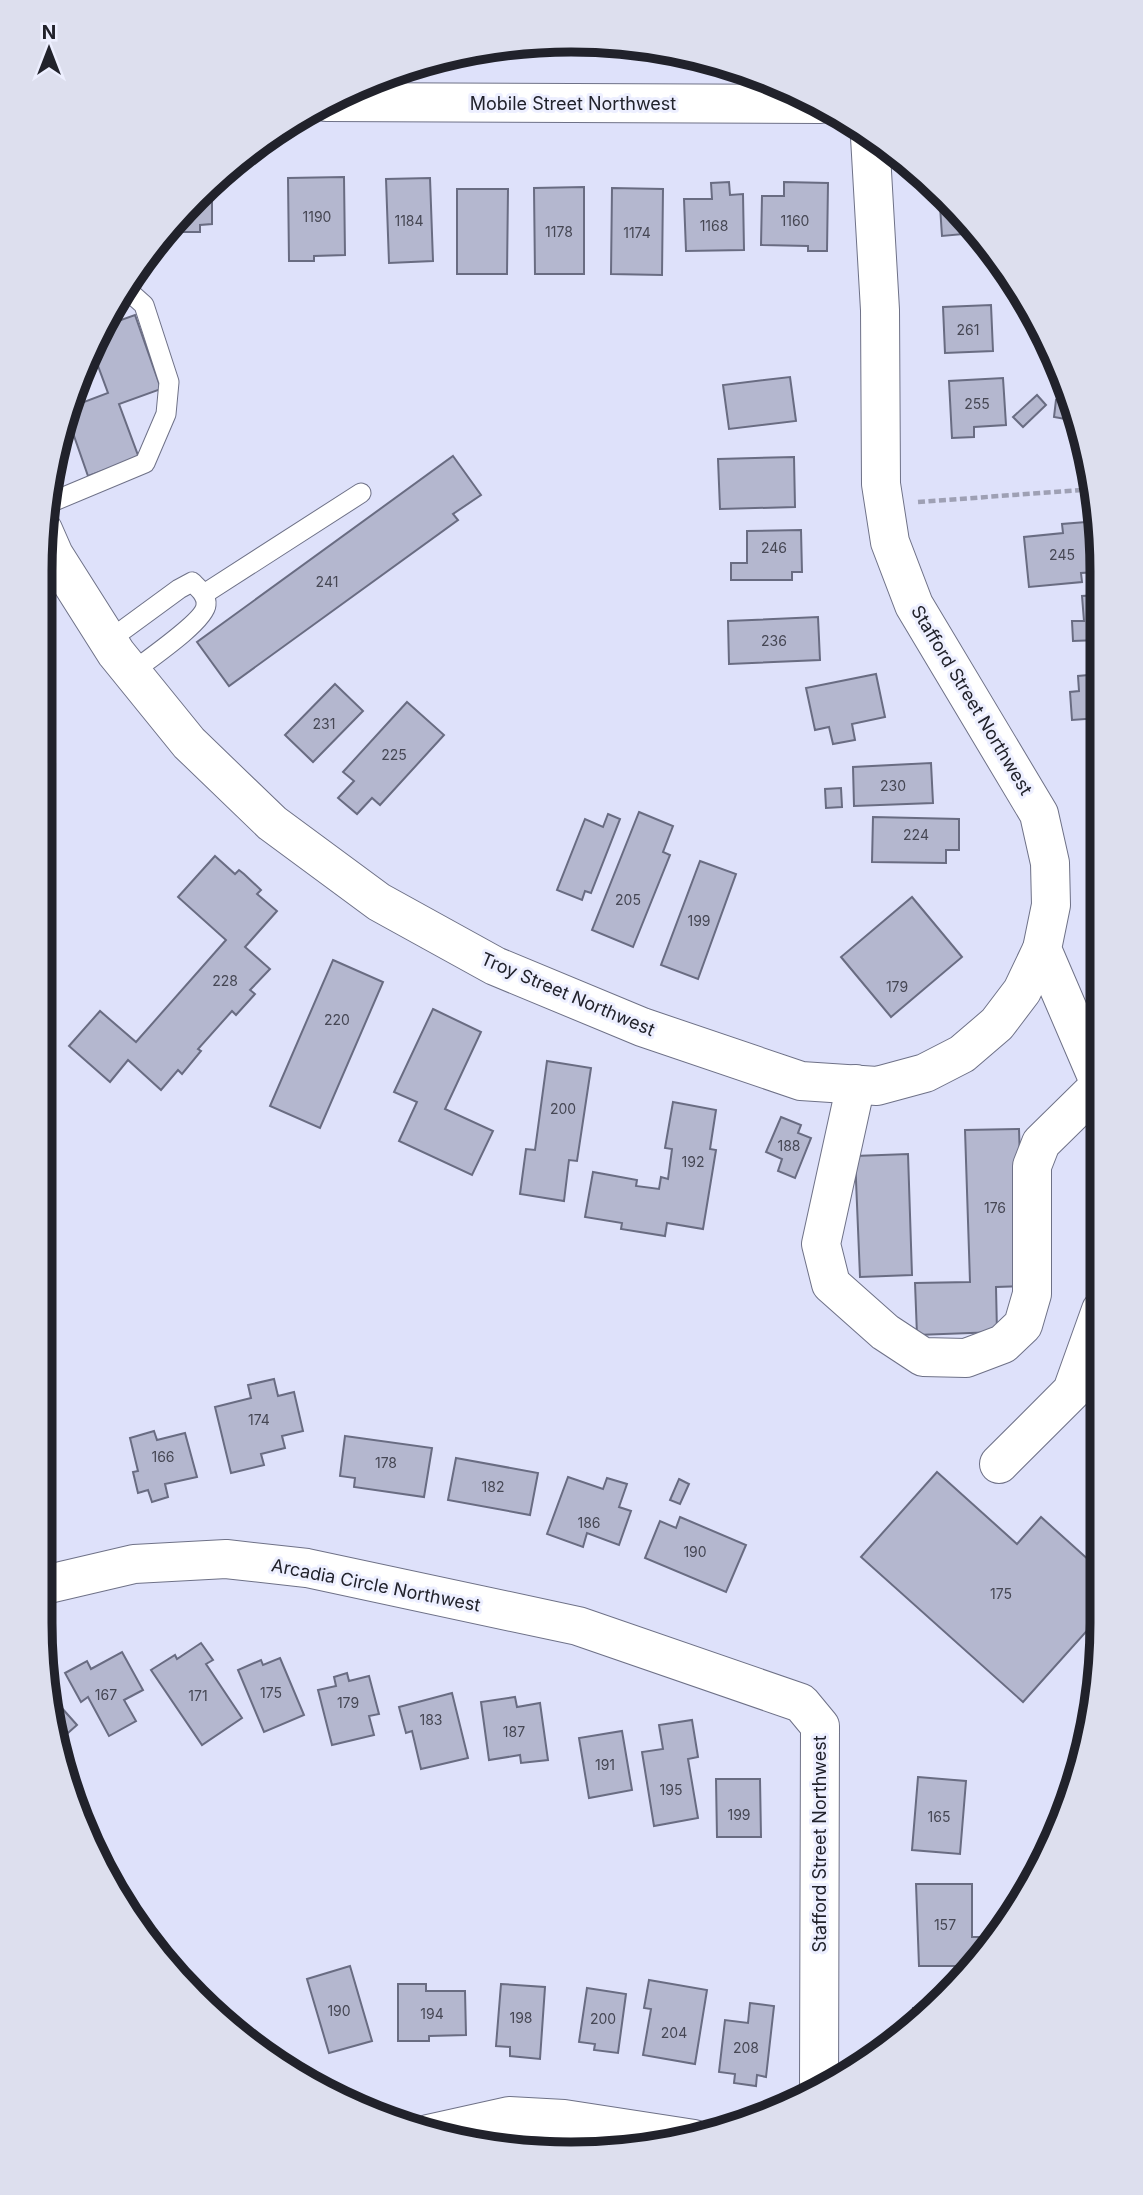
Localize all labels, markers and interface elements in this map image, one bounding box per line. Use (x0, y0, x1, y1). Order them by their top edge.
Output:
north arrow (14, 14, 84, 84)
text: N (42, 21, 56, 44)
street label: Mobile Street Northwest (470, 93, 676, 114)
house number: 1190 (303, 208, 331, 225)
house number: 1184 (394, 212, 424, 229)
house number: 1160 (781, 212, 809, 229)
house number: 1168 (700, 217, 728, 234)
house number: 1178 (545, 223, 573, 240)
house number: 1174 (623, 224, 651, 241)
house number: 261 (957, 321, 979, 338)
house number: 255 (964, 395, 990, 412)
house number: 246 (761, 539, 787, 556)
house number: 245 (1049, 546, 1075, 563)
house number: 241 (316, 573, 338, 590)
street label: Stafford Street Northwest (907, 602, 1037, 799)
house number: 236 (761, 632, 787, 649)
house number: 231 (313, 715, 335, 732)
house number: 225 (381, 746, 407, 763)
house number: 230 (880, 777, 906, 794)
house number: 224 (903, 826, 929, 843)
house number: 205 (615, 891, 641, 908)
house number: 199 (687, 912, 711, 929)
street label: Troy Street Northwest (478, 948, 658, 1040)
house number: 228 (212, 972, 238, 989)
house number: 179 (886, 978, 908, 995)
house number: 220 (324, 1011, 350, 1028)
house number: 200 (550, 1100, 576, 1117)
house number: 188 (777, 1137, 801, 1154)
house number: 192 (682, 1153, 704, 1170)
house number: 176 (984, 1199, 1006, 1216)
house number: 174 (248, 1411, 270, 1428)
house number: 166 (151, 1448, 175, 1465)
house number: 178 (375, 1454, 397, 1471)
house number: 182 (482, 1478, 504, 1495)
house number: 186 (577, 1514, 601, 1531)
house number: 190 (683, 1543, 707, 1560)
street label: Arcadia Circle Northwest (270, 1554, 482, 1616)
house number: 175 (990, 1585, 1012, 1602)
house number: 175 (260, 1684, 282, 1701)
house number: 167 (95, 1686, 117, 1703)
house number: 171 (188, 1687, 208, 1704)
house number: 179 (337, 1694, 359, 1711)
house number: 183 (419, 1711, 443, 1728)
house number: 187 (503, 1723, 525, 1740)
street label: Stafford Street Northwest (809, 1735, 830, 1953)
house number: 191 (595, 1756, 615, 1773)
house number: 195 (660, 1781, 682, 1798)
house number: 199 (727, 1806, 751, 1823)
house number: 165 (928, 1808, 950, 1825)
house number: 157 (934, 1916, 956, 1933)
house number: 190 (327, 2002, 351, 2019)
house number: 194 (420, 2005, 444, 2022)
house number: 198 (509, 2009, 533, 2026)
house number: 200 (590, 2010, 616, 2027)
house number: 204 (661, 2024, 687, 2041)
house number: 208 (733, 2039, 759, 2056)

